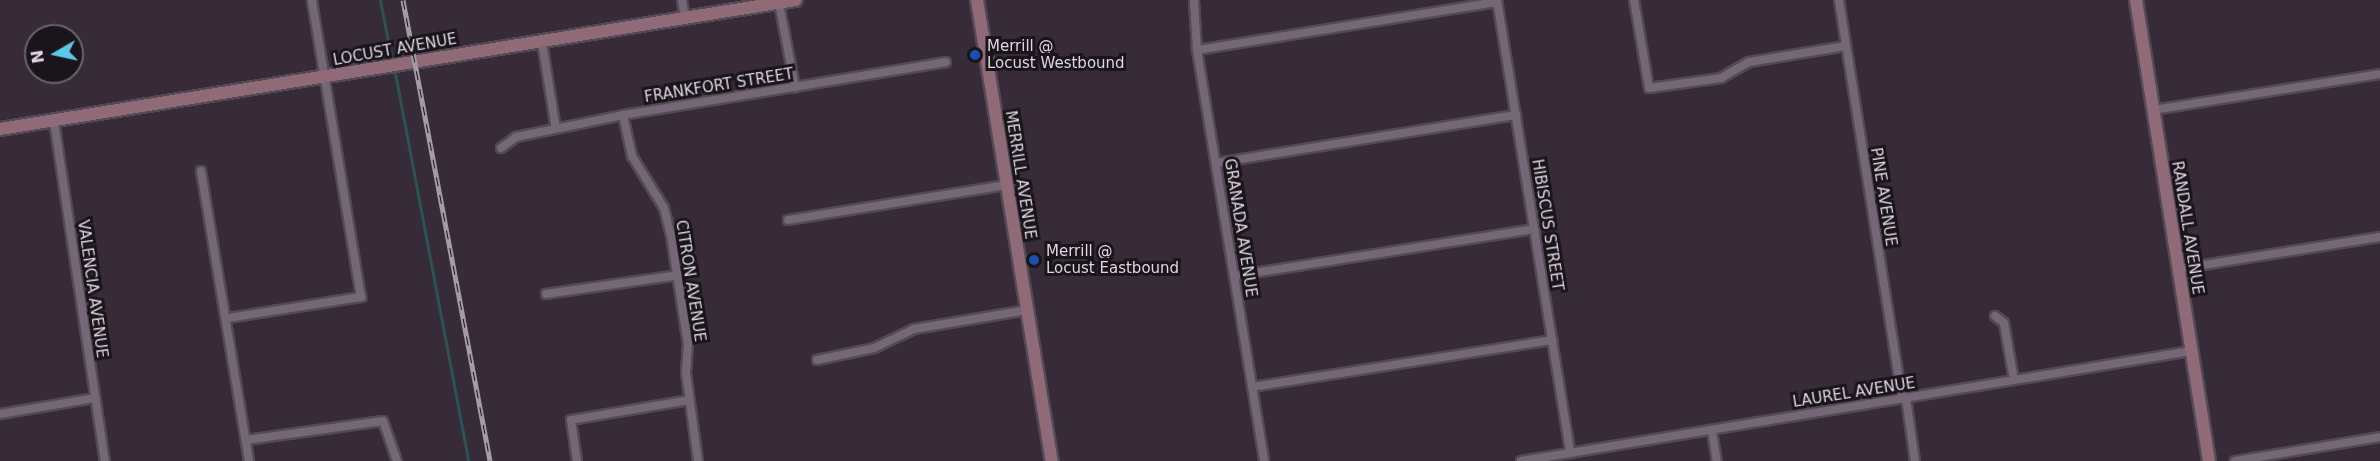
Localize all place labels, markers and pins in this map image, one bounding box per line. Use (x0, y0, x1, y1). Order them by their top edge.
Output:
place label: Merrill @ Locust Westbound (987, 37, 1125, 72)
marker: Merrill @ Locust Westbound (968, 48, 982, 62)
place label: Merrill @ Locust Eastbound (1046, 242, 1179, 277)
marker: Merrill @ Locust Eastbound (1027, 253, 1041, 267)

